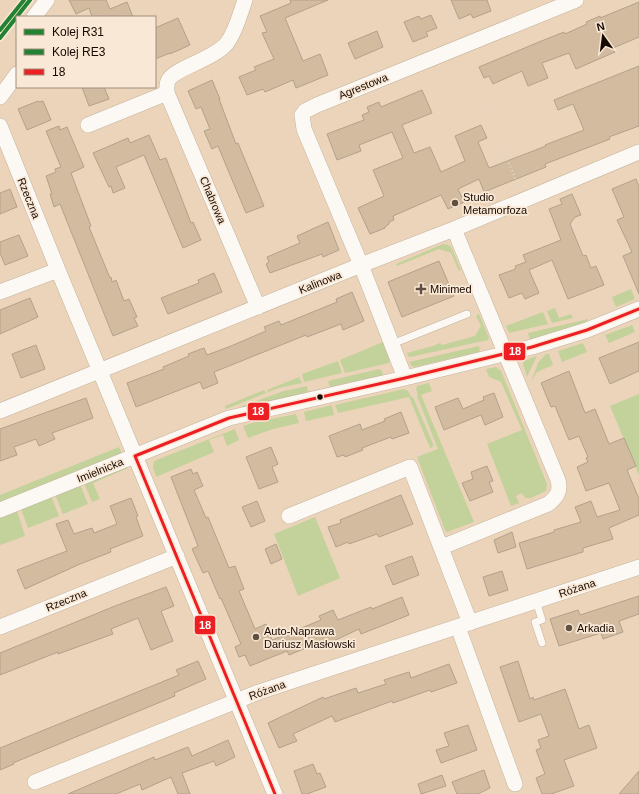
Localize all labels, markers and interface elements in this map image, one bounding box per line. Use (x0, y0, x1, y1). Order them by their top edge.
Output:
legend (16, 16, 156, 88)
north arrow (583, 16, 623, 56)
text: N (595, 20, 606, 33)
text: Kolej R31 (52, 25, 104, 39)
text: Kolej RE3 (52, 45, 106, 59)
text: 18 (52, 65, 66, 79)
street label: Agrestowa (337, 70, 390, 101)
street label: Chabrowa (198, 175, 229, 226)
street label: Rzeczna (15, 176, 43, 221)
place label: Studio Metamorfoza (463, 191, 528, 216)
marker: Studio Metamorfoza (450, 198, 460, 208)
street label: Kalinowa (297, 268, 344, 296)
marker: Minimed (415, 283, 427, 295)
place label: Minimed (430, 283, 472, 295)
line badge: 18 (503, 342, 526, 361)
text: 18 (509, 345, 521, 357)
unlabelled marker (315, 392, 325, 402)
line badge: 18 (247, 402, 270, 421)
text: 18 (252, 405, 264, 417)
street label: Imielnicka (75, 455, 126, 485)
street label: Różana (557, 576, 598, 600)
street label: Rzeczna (44, 586, 89, 614)
line badge: 18 (194, 615, 216, 635)
text: 18 (199, 619, 211, 631)
place label: Arkadia (577, 622, 615, 634)
marker: Arkadia (564, 623, 574, 633)
place label: Auto-Naprawa Dariusz Masłowski (264, 625, 355, 650)
marker: Auto-Naprawa Dariusz Masłowski (251, 632, 261, 642)
street label: Różana (247, 678, 288, 702)

